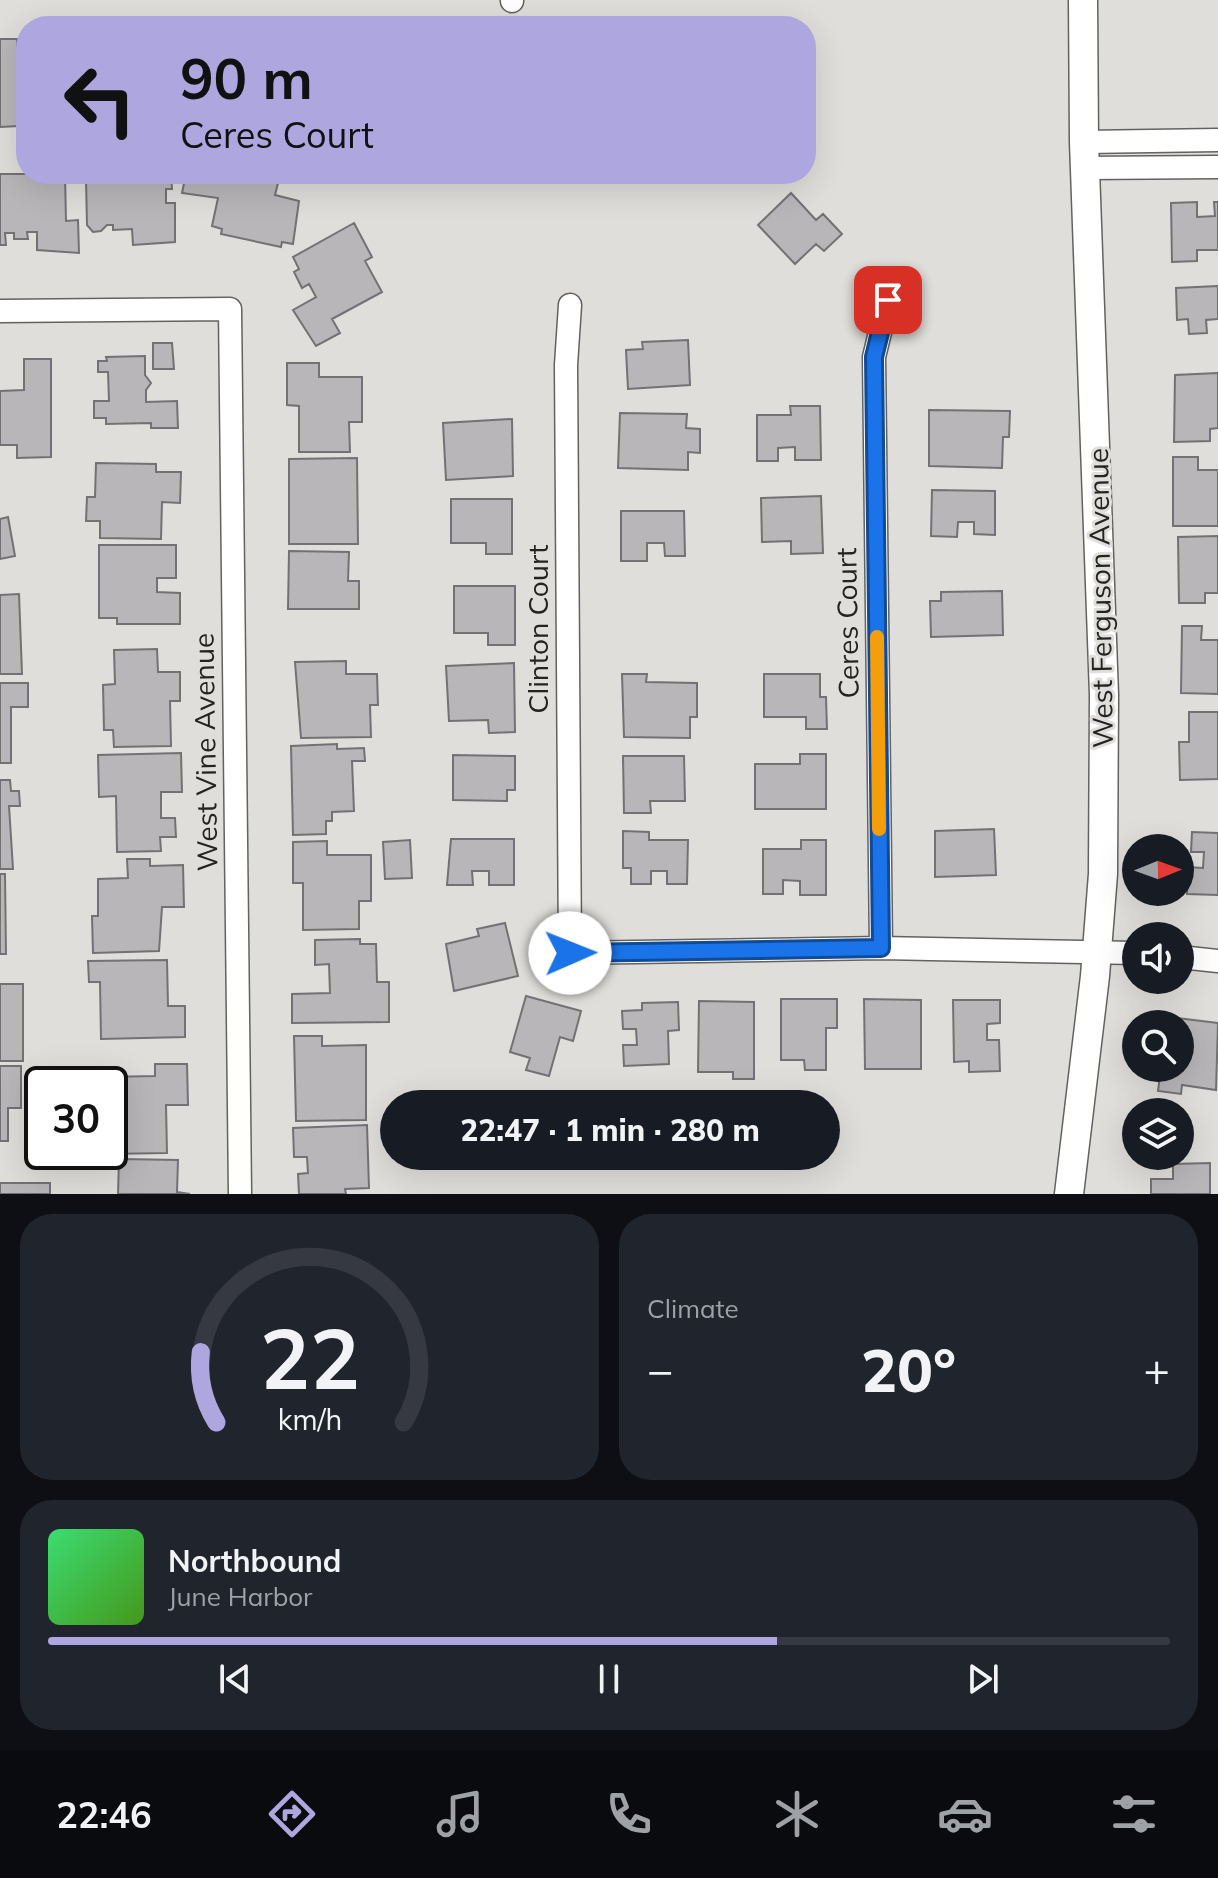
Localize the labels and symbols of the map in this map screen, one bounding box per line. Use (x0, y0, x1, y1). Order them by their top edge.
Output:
pin (854, 266, 922, 334)
street label: West Ferguson Avenue (1080, 448, 1120, 748)
street label: Clinton Court (520, 544, 555, 714)
street label: Ceres Court (828, 547, 866, 699)
street label: West Vine Avenue (185, 633, 225, 871)
north arrow (1122, 834, 1194, 906)
position arrow (528, 911, 612, 995)
speed limit sign: 30 (24, 1066, 128, 1170)

